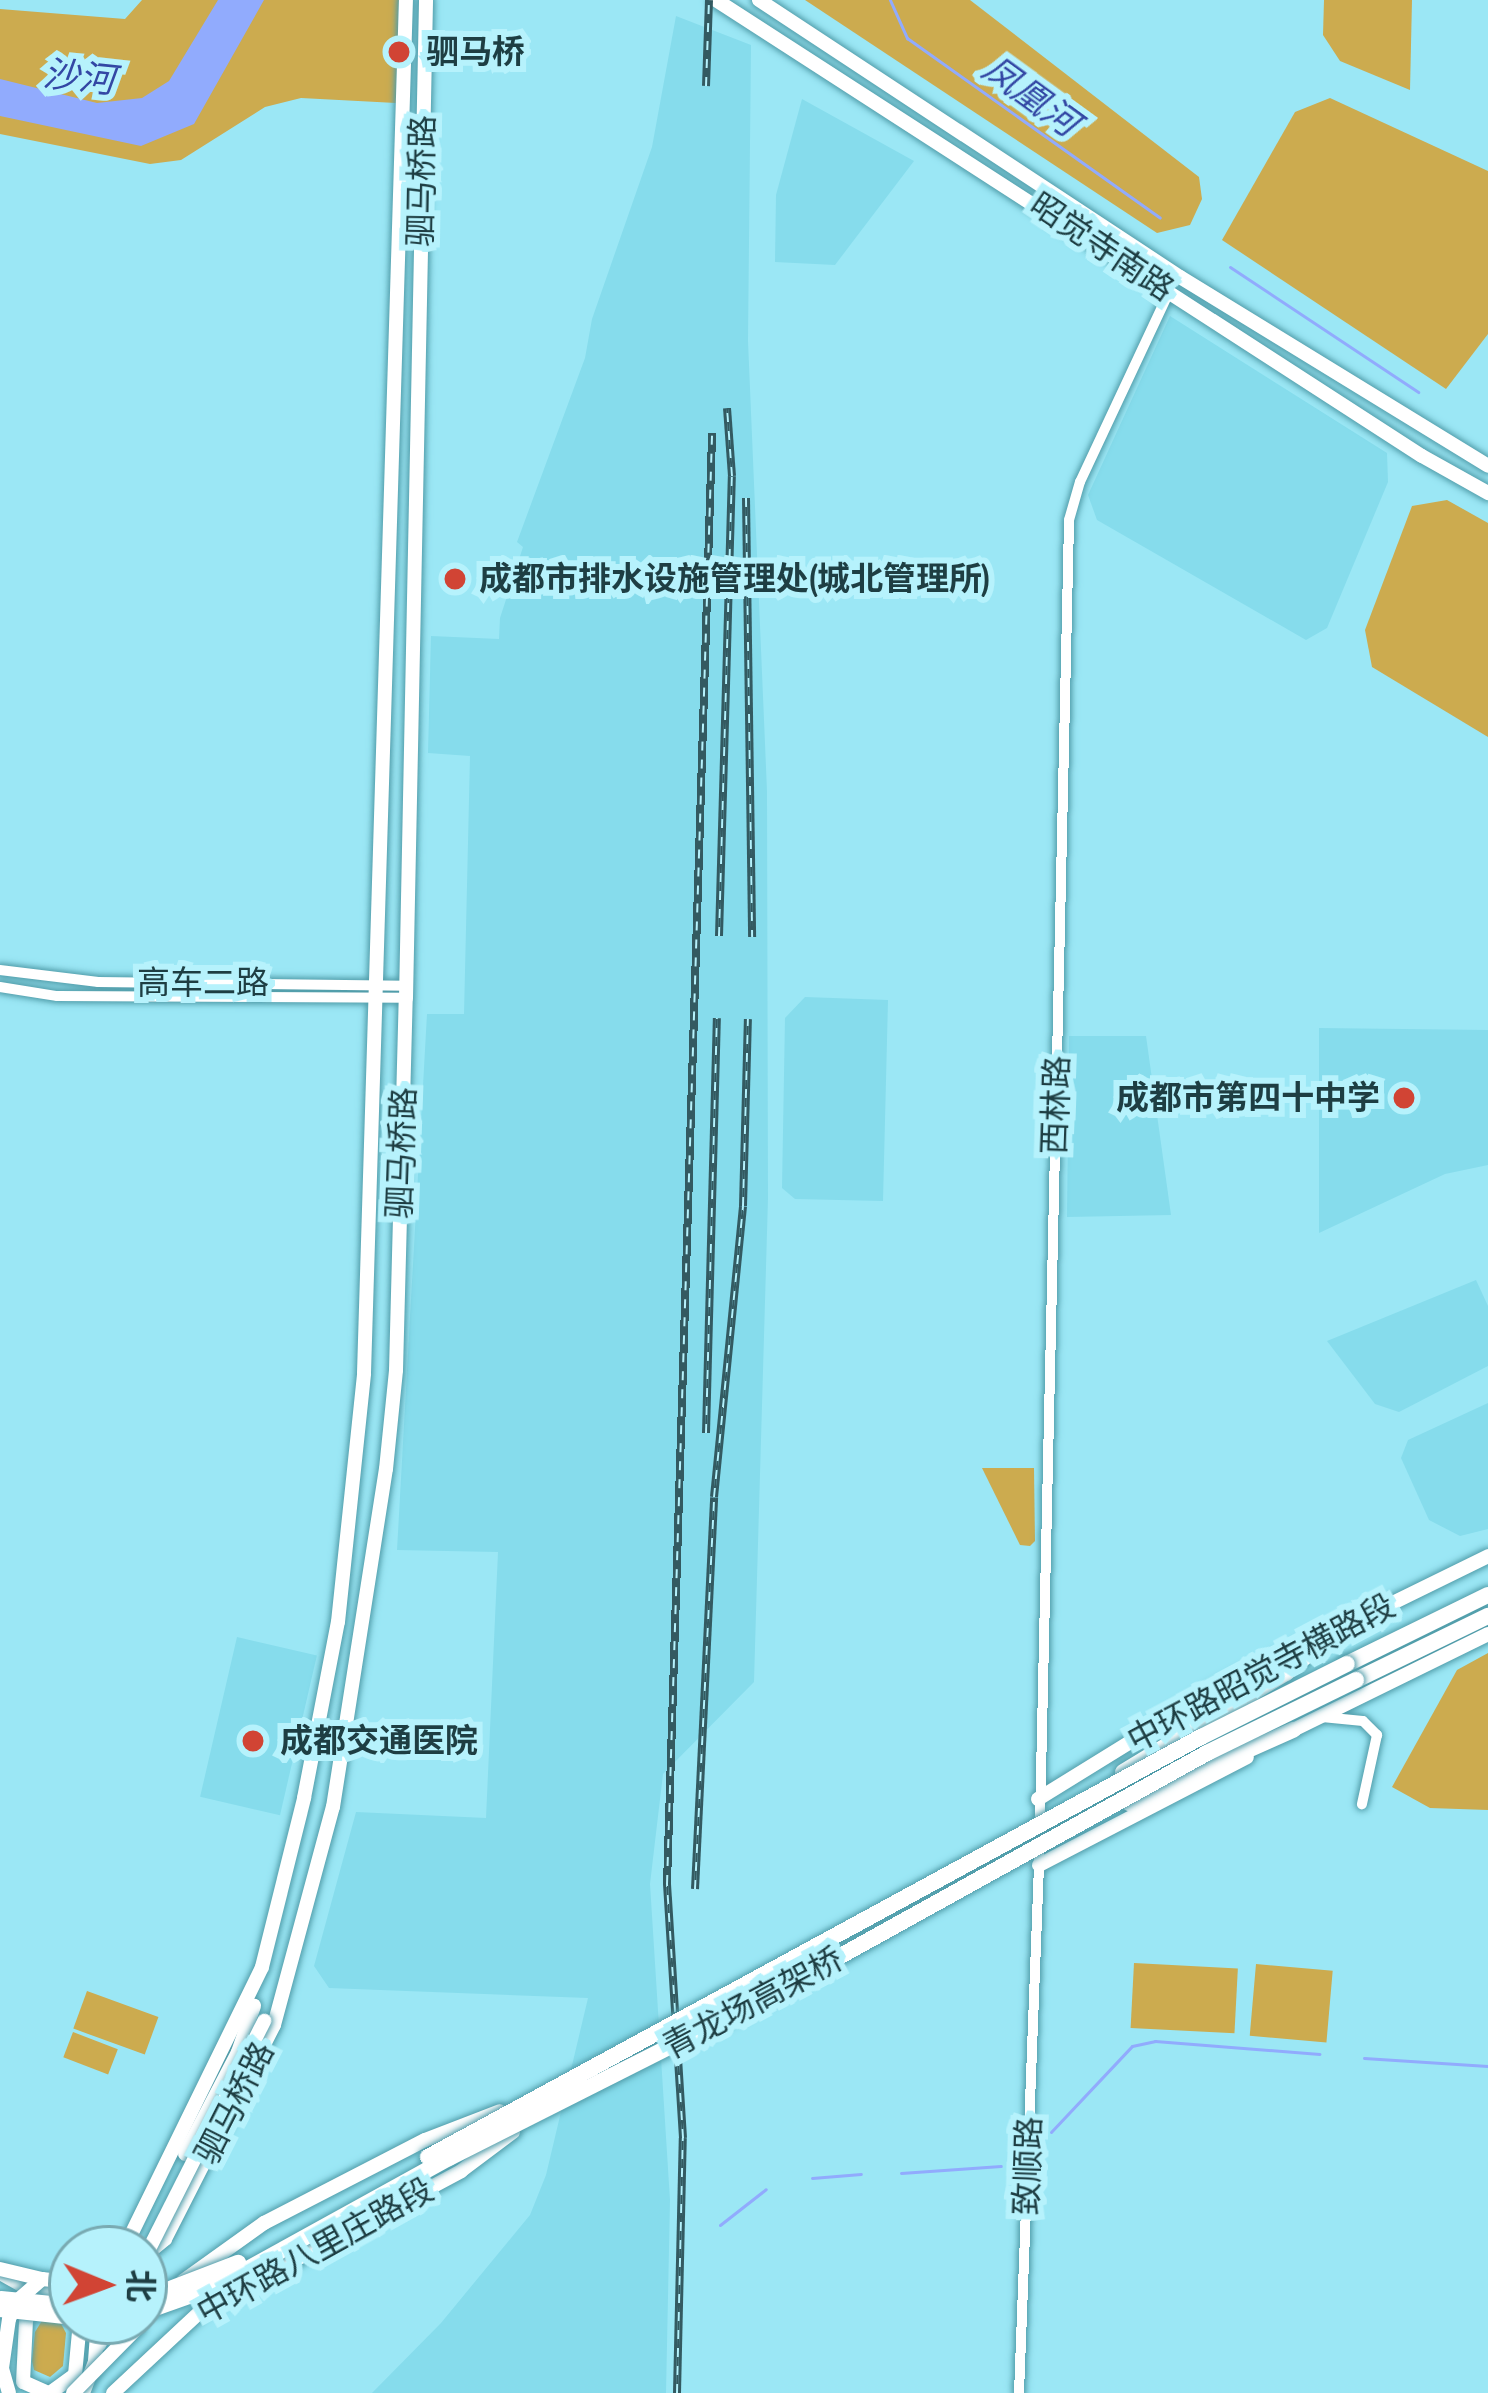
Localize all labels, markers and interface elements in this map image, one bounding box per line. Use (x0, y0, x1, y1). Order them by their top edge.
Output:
place label: 驷马桥 (426, 32, 525, 72)
marker: 驷马桥 (383, 36, 415, 68)
water label: 凤凰河 (975, 47, 1087, 145)
water label: 沙河 (41, 52, 117, 102)
street label: 驷马桥路 (401, 115, 443, 247)
street label: 昭觉寺南路 (1023, 184, 1181, 310)
place label: 成都市排水设施管理处(城北管理所) (479, 559, 990, 599)
marker: 成都市排水设施管理处(城北管理所) (442, 566, 468, 592)
street label: 高车二路 (137, 963, 269, 1003)
street label: 西林路 (1034, 1055, 1078, 1155)
place label: 成都市第四十中学 (1116, 1078, 1380, 1118)
marker: 成都市第四十中学 (1391, 1085, 1417, 1111)
street label: 驷马桥路 (380, 1086, 424, 1220)
street label: 中环路昭觉寺横路段 (1121, 1586, 1401, 1760)
place label: 成都交通医院 (280, 1721, 478, 1761)
marker: 成都交通医院 (237, 1725, 269, 1757)
street label: 青龙场高架桥 (656, 1939, 850, 2067)
street label: 驷马桥路 (187, 2035, 283, 2171)
street label: 致顺路 (1006, 2116, 1050, 2216)
street label: 中环路八里庄路段 (190, 2170, 440, 2332)
north arrow (48, 2225, 168, 2345)
text: 北 (122, 2269, 160, 2302)

